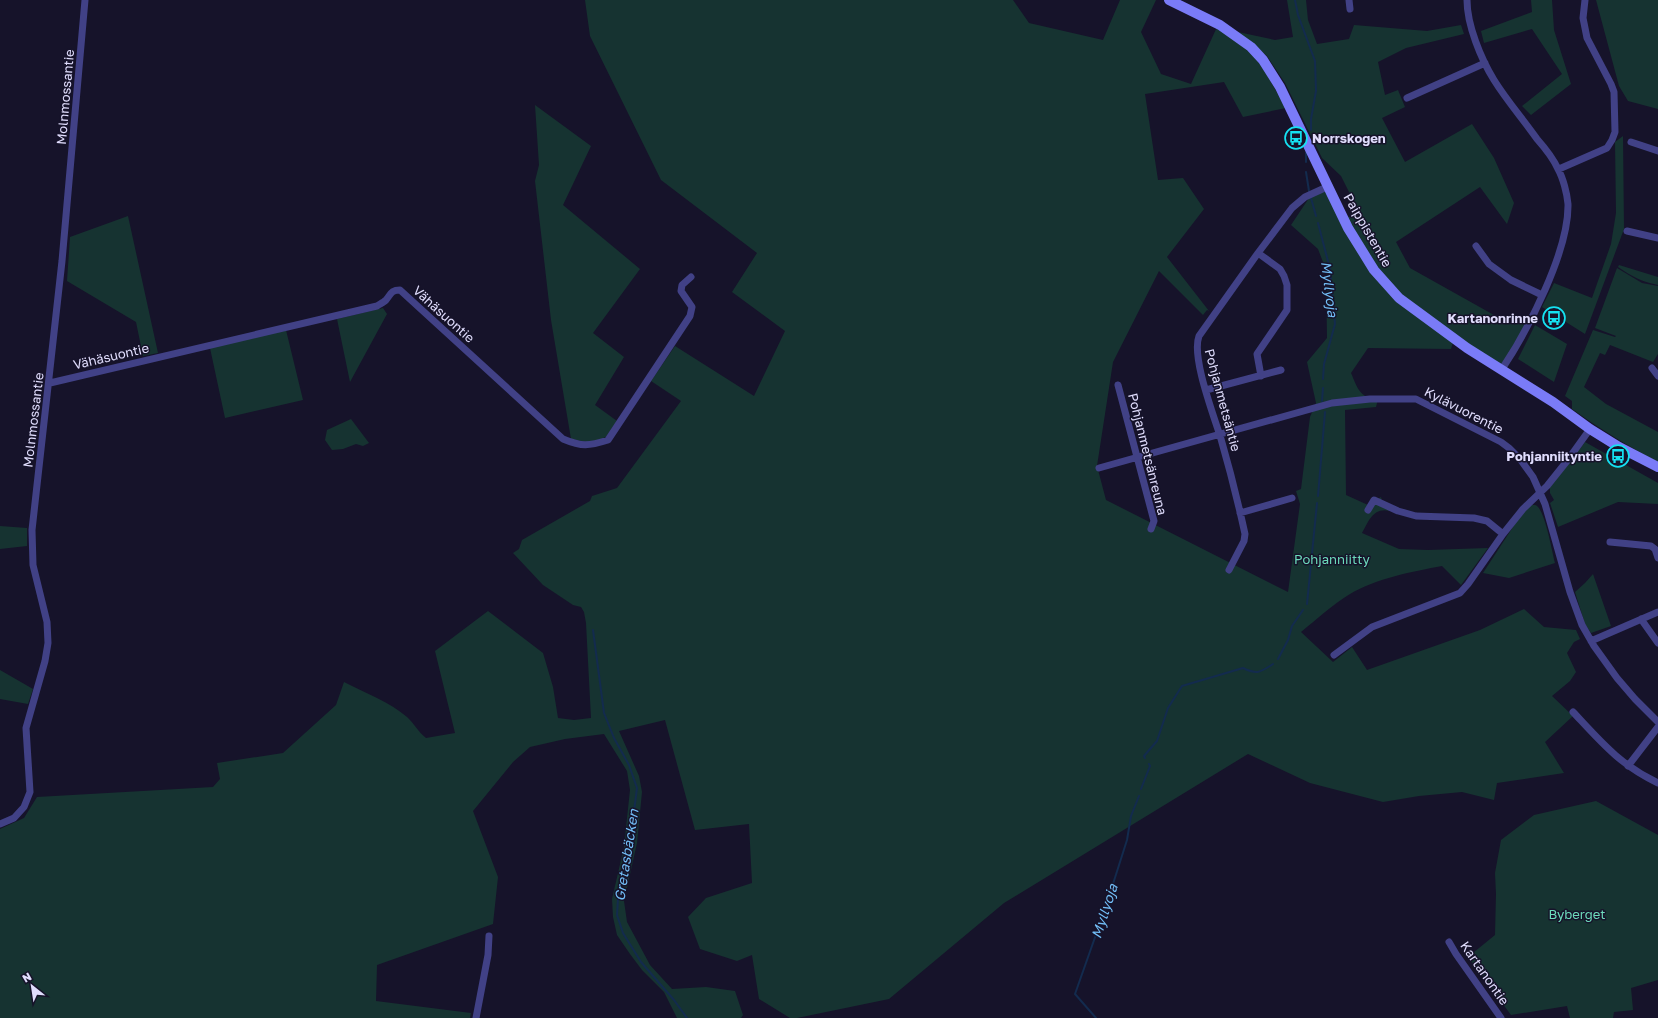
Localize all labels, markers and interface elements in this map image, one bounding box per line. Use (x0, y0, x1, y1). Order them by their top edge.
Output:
street label: Molnmossantie (53, 49, 77, 145)
bus stop icon: Norrskogen (1283, 125, 1309, 151)
place label: Norrskogen (1312, 130, 1386, 146)
street label: Paippistentie (1340, 190, 1396, 270)
water label: Myllyoja (1318, 260, 1342, 319)
street label: Vähäsuontie (410, 282, 478, 346)
bus stop icon: Kartanonrinne (1541, 305, 1567, 331)
place label: Kartanonrinne (1448, 310, 1538, 326)
street label: Vähäsuontie (71, 340, 151, 372)
street label: Pohjanmetsäntie (1202, 347, 1244, 453)
street label: Molnmossantie (19, 372, 47, 468)
street label: Kylävuorentie (1422, 383, 1506, 437)
street label: Pohjanmetsänreuna (1125, 391, 1171, 517)
bus stop icon: Pohjanniityntie (1605, 443, 1631, 469)
place label: Pohjanniityntie (1506, 448, 1602, 464)
park label: Pohjanniitty (1294, 551, 1371, 567)
water label: Gretasbäcken (610, 806, 642, 902)
water label: Myllyoja (1087, 881, 1121, 940)
park label: Byberget (1548, 906, 1606, 922)
street label: Kartanontie (1457, 938, 1513, 1008)
north arrow (12, 966, 52, 1006)
text: N (20, 969, 34, 985)

